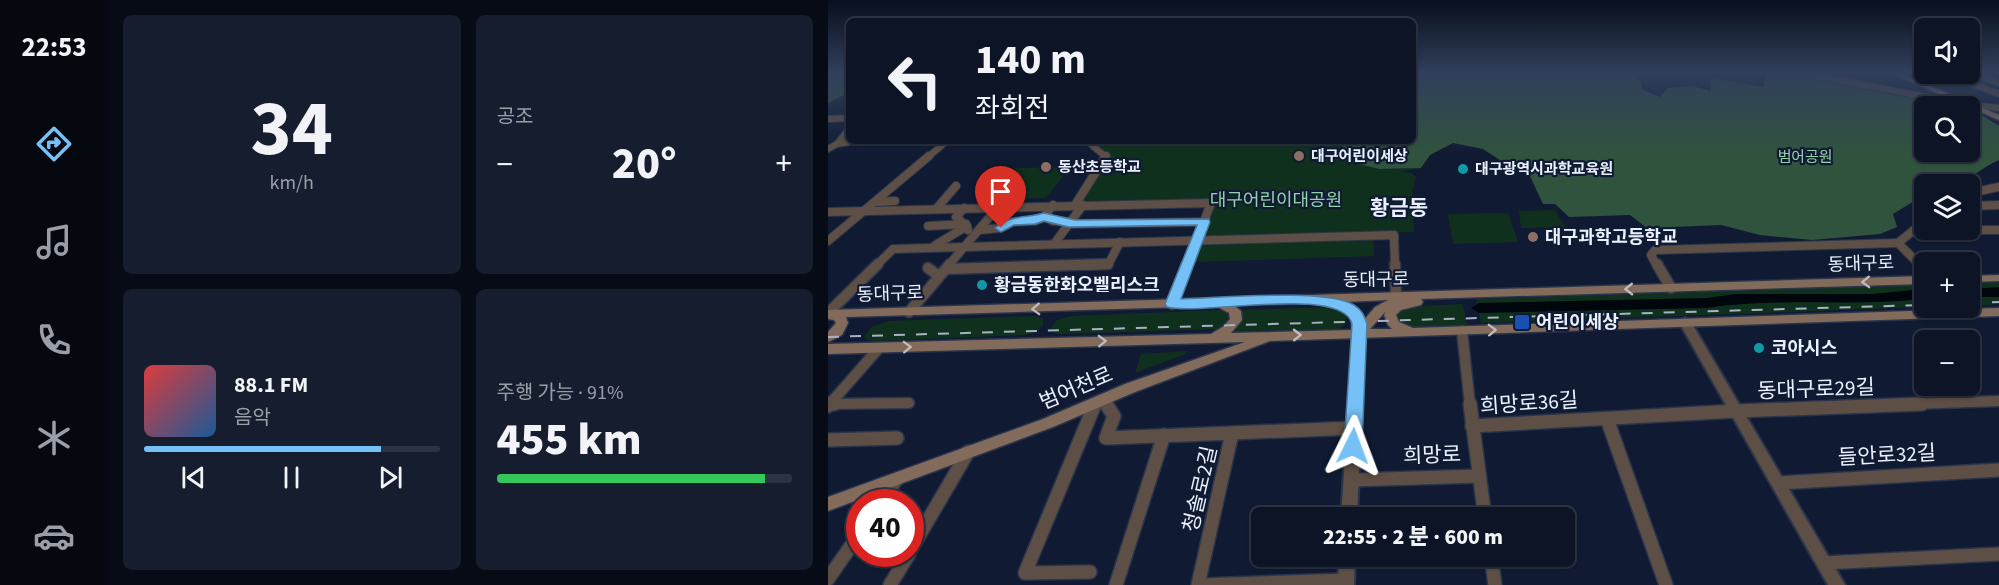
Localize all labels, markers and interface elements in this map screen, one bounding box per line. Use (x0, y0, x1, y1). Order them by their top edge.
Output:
map controls (1914, 18, 1980, 396)
button: sound (1914, 18, 1980, 84)
text: 22:53 (21, 28, 87, 67)
text: 140 m (975, 30, 1086, 90)
icon: left (876, 42, 954, 120)
text: 34 (251, 74, 333, 185)
text: 좌회전 (975, 89, 1050, 128)
button: search (1914, 96, 1980, 162)
text: 공조 (497, 103, 533, 131)
icon: directions (33, 123, 75, 165)
text: 20° (612, 132, 677, 196)
text: − (497, 141, 513, 188)
text: + (776, 141, 792, 188)
place label: 대구어린이세상 (1311, 146, 1408, 167)
park label: 범어공원 (1777, 147, 1833, 168)
marker: 대구어린이세상 (1292, 149, 1306, 163)
place label: 동산초등학교 (1058, 157, 1141, 178)
place label: 대구광역시과학교육원 (1475, 159, 1613, 180)
marker: 동산초등학교 (1039, 160, 1053, 174)
marker: 대구광역시과학교육원 (1456, 162, 1470, 176)
pin (975, 166, 1026, 228)
text: km/h (270, 169, 314, 197)
button: layers (1914, 174, 1980, 240)
icon: arrive (984, 175, 1017, 208)
park label: 대구어린이대공원 (1210, 188, 1342, 213)
district label: 황금동 (1370, 193, 1428, 223)
icon: music (33, 221, 75, 263)
place label: 대구과학고등학교 (1545, 225, 1677, 250)
marker: 대구과학고등학교 (1526, 230, 1540, 244)
street label: 동대구로 (1827, 250, 1895, 278)
button: + (1914, 252, 1980, 318)
street label: 동대구로 (1343, 267, 1409, 293)
place label: 황금동한화오벨리스크 (994, 273, 1160, 298)
one-way arrow (1862, 276, 1871, 288)
marker: 황금동한화오벨리스크 (975, 278, 989, 292)
street label: 동대구로 (856, 280, 924, 308)
one-way arrow (1625, 283, 1634, 295)
one-way arrow (1031, 303, 1040, 316)
place label: 어린이세상 (1536, 310, 1619, 335)
marker: 어린이세상 (1513, 313, 1531, 331)
icon: phone (33, 319, 75, 361)
one-way arrow (1488, 324, 1497, 336)
one-way arrow (1293, 329, 1302, 342)
button: − (1914, 330, 1980, 396)
one-way arrow (1098, 335, 1107, 347)
place label: 코아시스 (1771, 336, 1837, 361)
one-way arrow (903, 340, 912, 353)
marker: 코아시스 (1752, 341, 1766, 355)
street label: 범어천로 (1035, 359, 1117, 417)
text: 88.1 FM (234, 369, 308, 401)
street label: 동대구로29길 (1757, 372, 1875, 406)
text: 주행 가능 · 91% (497, 379, 623, 407)
street label: 희망로36길 (1479, 385, 1579, 421)
text: 음악 (234, 404, 271, 432)
text: 455 km (497, 408, 642, 472)
position arrow (1321, 414, 1385, 478)
icon: climate (33, 417, 75, 459)
street label: 들안로32길 (1837, 437, 1937, 473)
street label: 희망로 (1403, 439, 1461, 471)
street label: 청솔로2길 (1176, 443, 1224, 535)
icon: previous (177, 461, 210, 494)
icon: pause (275, 461, 308, 494)
icon: next (374, 461, 407, 494)
speed limit sign: 40 (846, 489, 924, 567)
icon: car (33, 515, 75, 557)
text: 22:55 · 2 분 · 600 m (1323, 521, 1503, 553)

